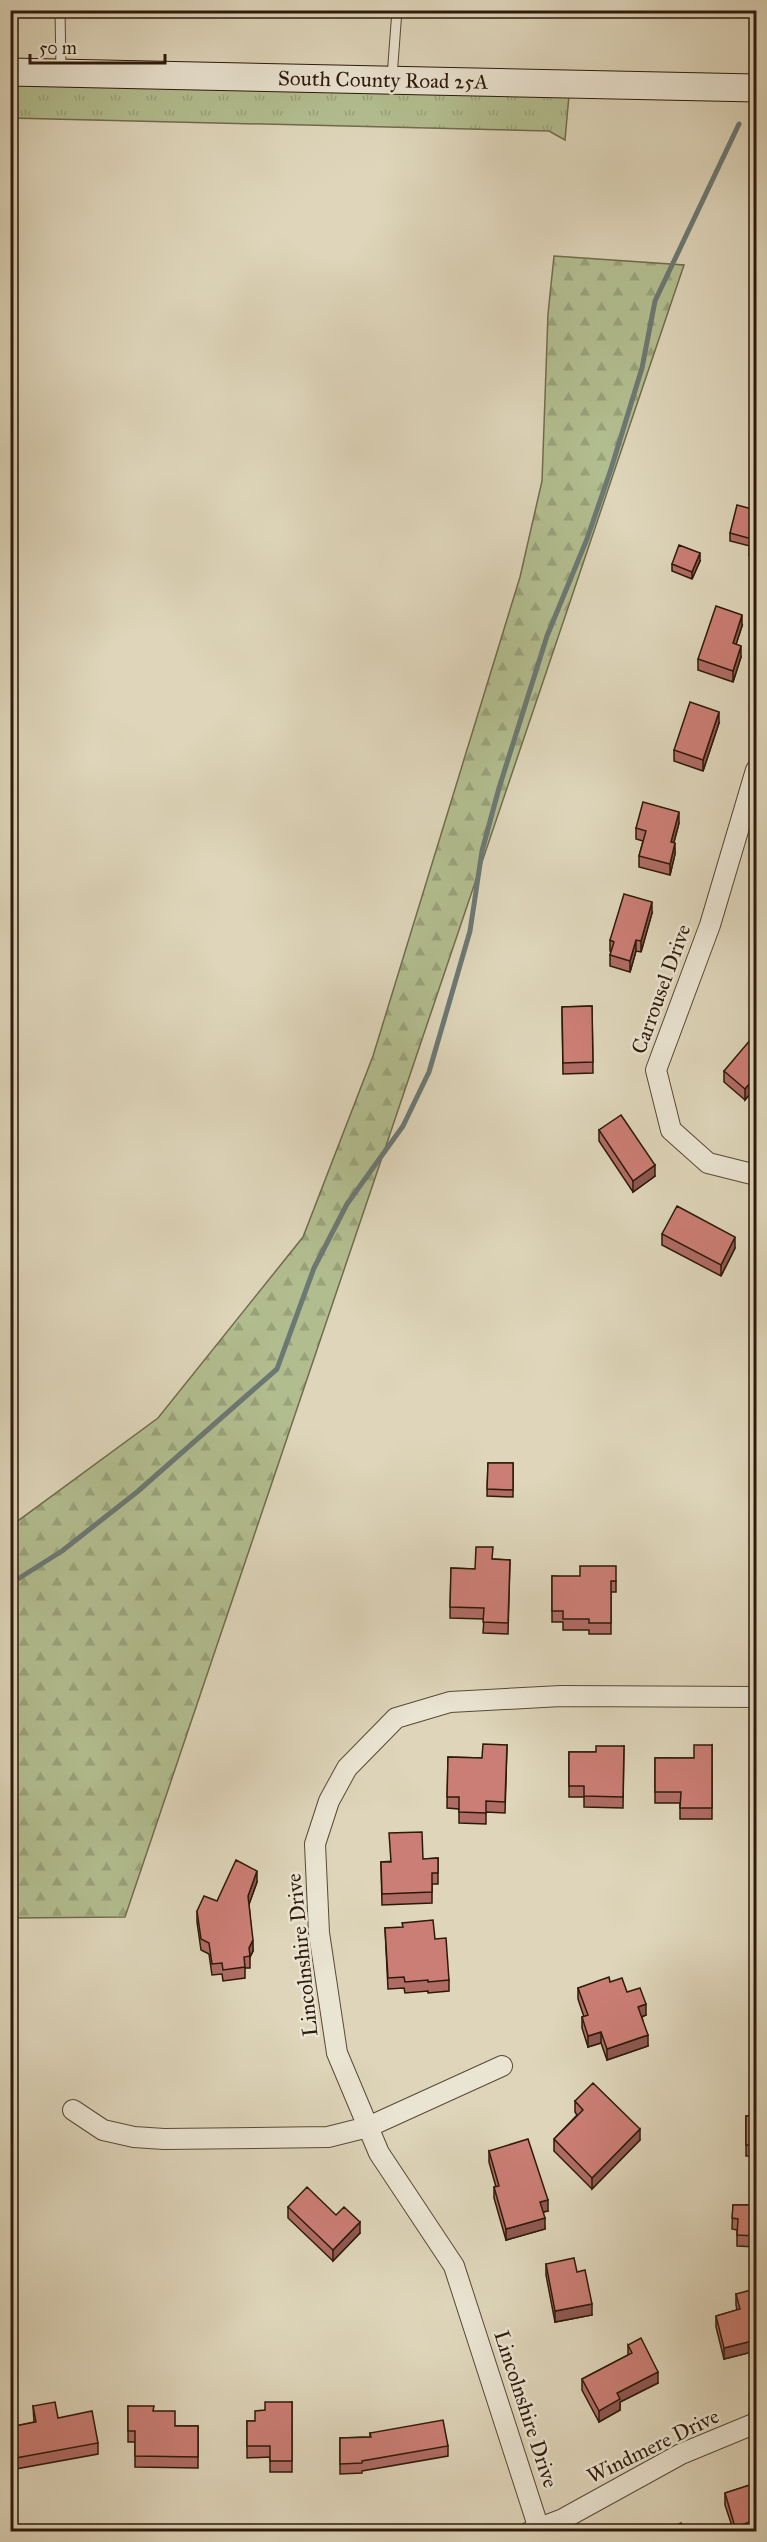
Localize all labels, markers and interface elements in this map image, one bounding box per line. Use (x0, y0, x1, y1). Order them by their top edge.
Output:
scale bar (30, 27, 165, 65)
text: 50 m (39, 37, 77, 59)
street label: South County Road 25A (278, 65, 488, 95)
street label: Carrousel Drive (626, 920, 697, 1057)
street label: Lincolnshire Drive (280, 1872, 323, 2038)
street label: Lincolnshire Drive (488, 2327, 564, 2491)
street label: Windmere Drive (583, 2403, 723, 2489)

